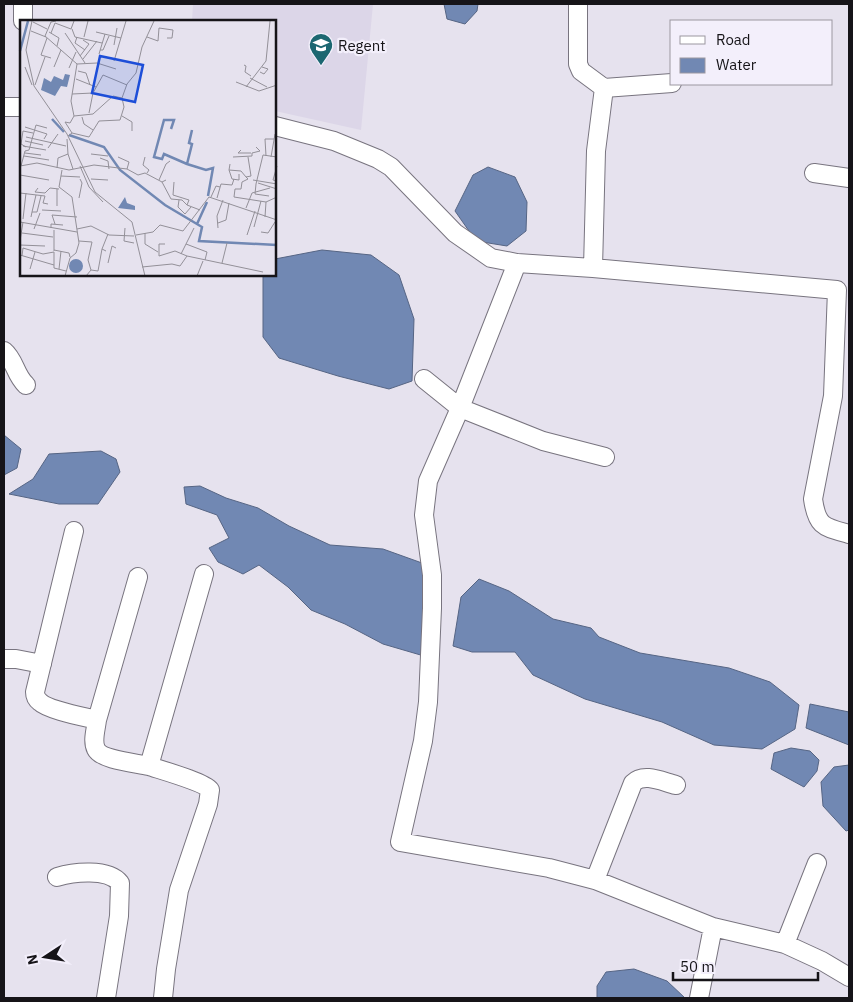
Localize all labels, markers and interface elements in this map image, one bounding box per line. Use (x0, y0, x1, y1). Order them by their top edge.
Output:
inset map (20, 20, 276, 276)
legend (670, 20, 833, 85)
text: Road (716, 30, 751, 49)
school or university icon: Regent (308, 32, 334, 66)
place label: Regent (338, 36, 385, 55)
text: Water (716, 55, 757, 74)
north arrow (20, 932, 70, 982)
scale bar (673, 950, 818, 982)
text: N (22, 953, 42, 967)
text: 50 m (680, 957, 715, 976)

